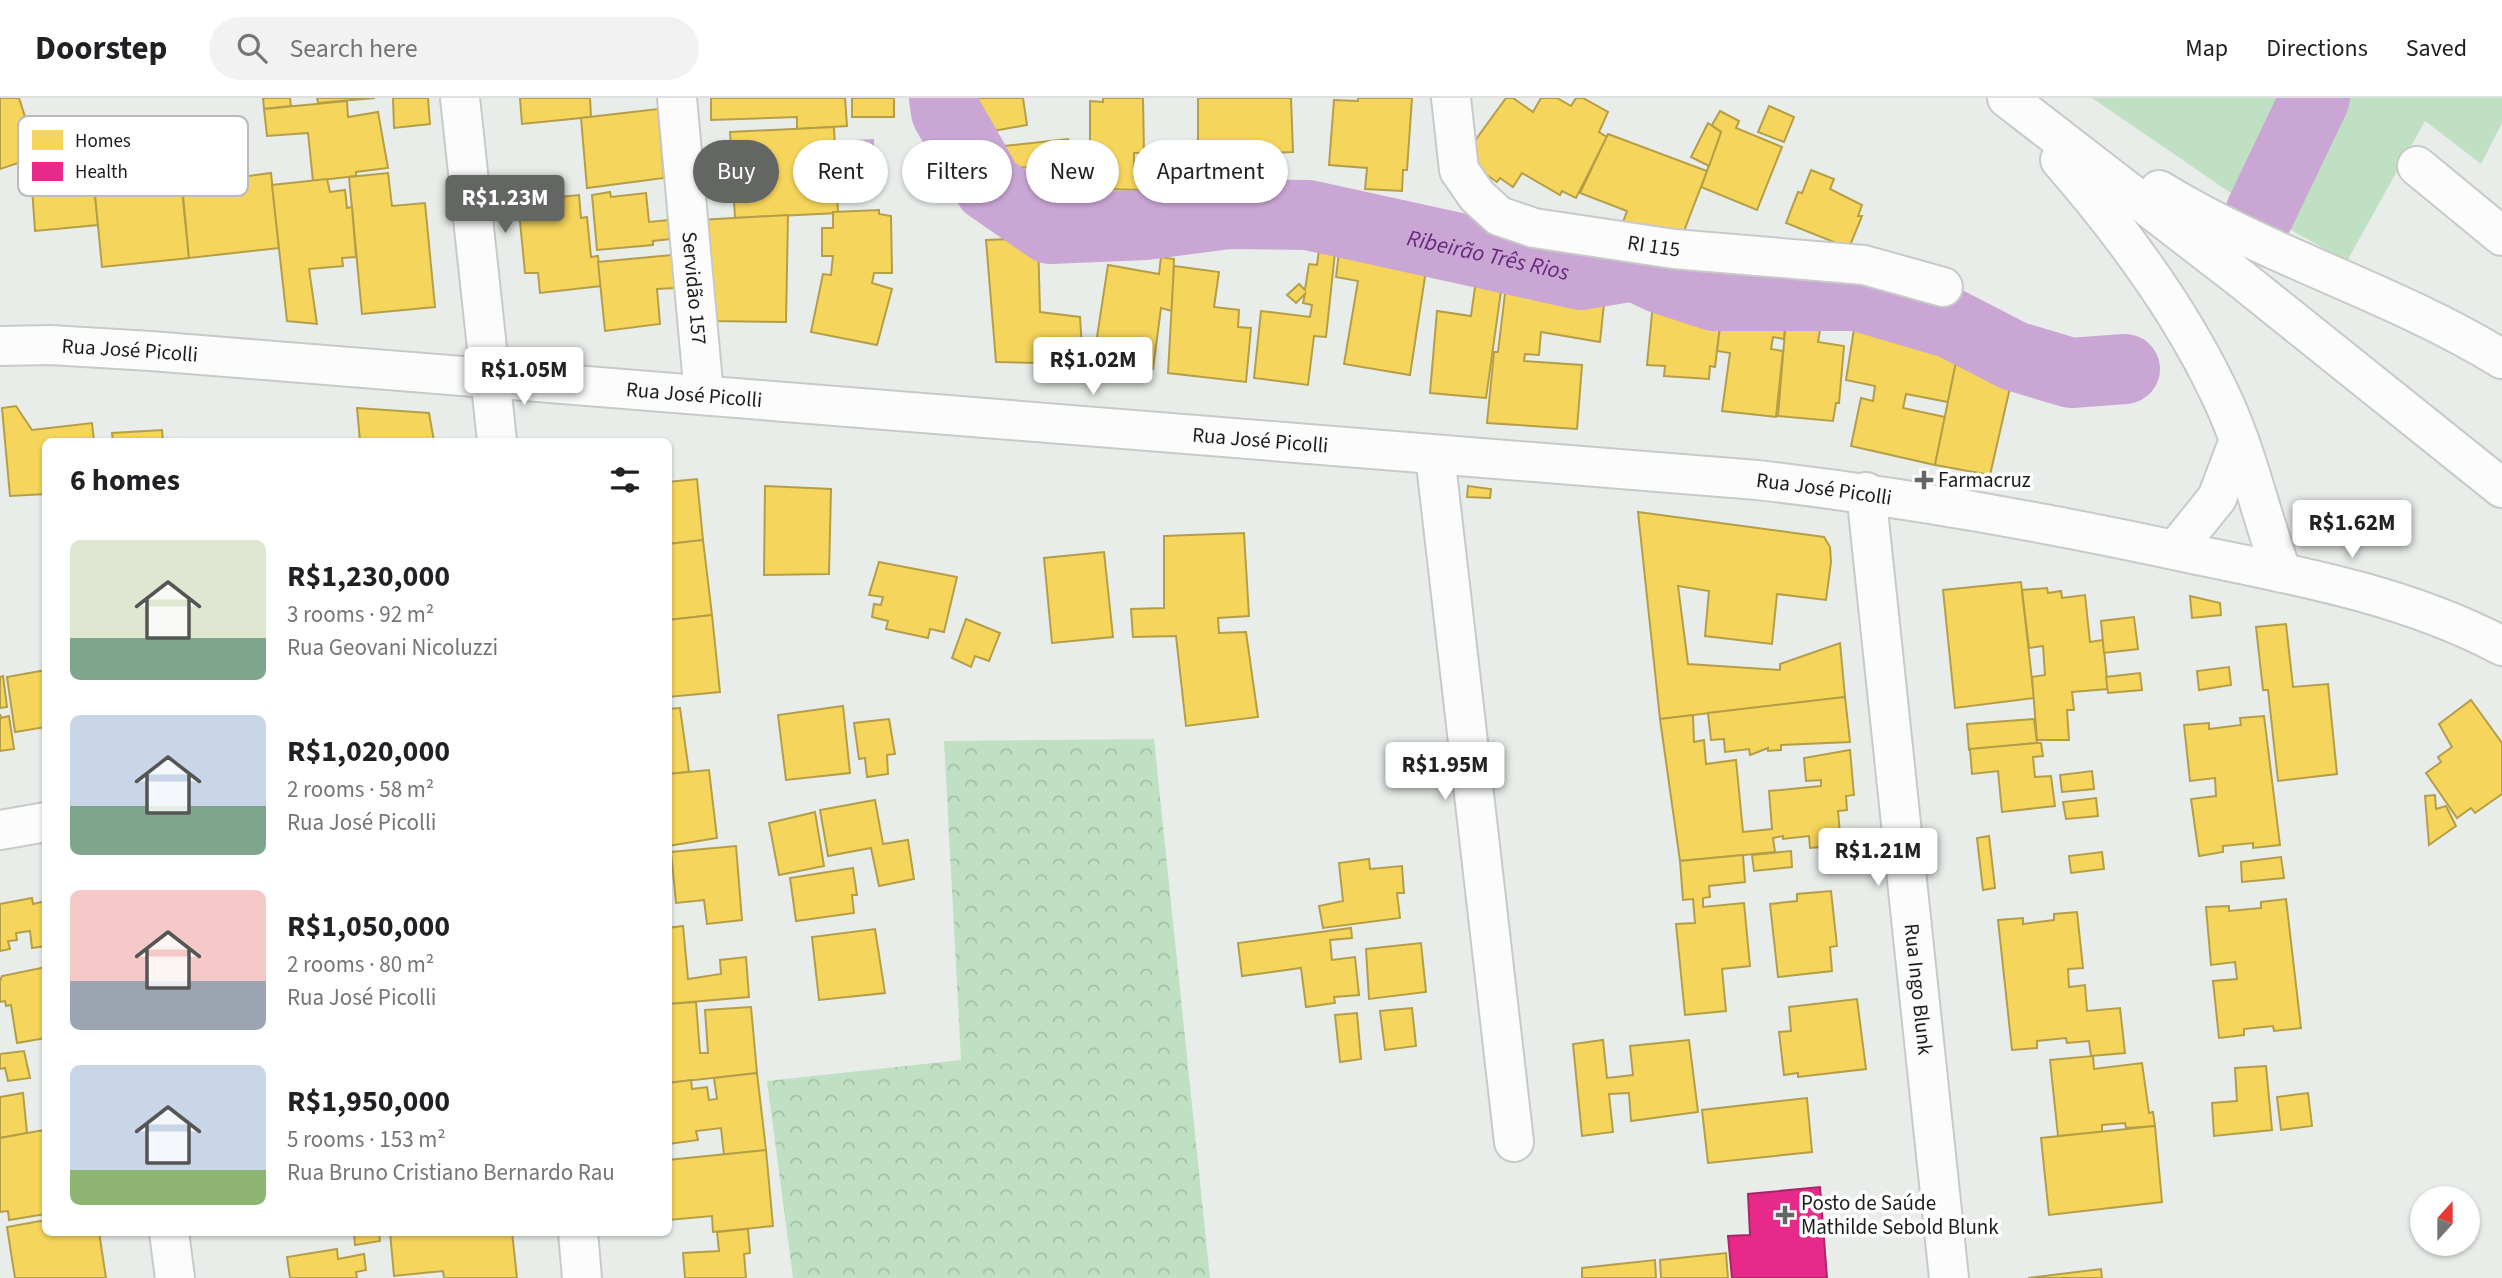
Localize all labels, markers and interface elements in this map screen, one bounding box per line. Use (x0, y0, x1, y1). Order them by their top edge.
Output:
search box (209, 17, 699, 80)
text: Doorstep (35, 25, 167, 72)
icon: search (233, 29, 271, 67)
text: Search here (289, 30, 418, 67)
text: Map (2185, 31, 2228, 66)
text: Directions (2266, 31, 2368, 66)
text: Saved (2406, 31, 2467, 66)
legend (18, 116, 248, 196)
text: Homes (75, 128, 131, 155)
chip: Buy (693, 140, 779, 203)
chip: Rent (793, 140, 888, 203)
chip: Filters (902, 140, 1012, 203)
chip: New (1026, 140, 1119, 203)
chip: Apartment (1133, 140, 1288, 203)
text: Health (75, 159, 128, 186)
pin: R$1.23M (440, 176, 570, 235)
text: R$1.23M (461, 181, 549, 214)
water label: Ribeirão Três Rios (1404, 221, 1572, 289)
street label: RI 115 (1625, 227, 1681, 264)
street label: Servidão 157 (674, 230, 714, 346)
street label: Rua José Picolli (61, 331, 199, 370)
pin: R$1.02M (1028, 338, 1158, 397)
text: R$1.02M (1049, 343, 1137, 376)
pin: R$1.05M (459, 348, 589, 407)
text: R$1.05M (480, 353, 568, 386)
street label: Rua José Picolli (625, 374, 763, 415)
street label: Rua José Picolli (1191, 420, 1329, 461)
text: 6 homes (70, 459, 180, 502)
icon: filters (606, 461, 644, 499)
street label: Rua José Picolli (1755, 465, 1894, 513)
place label: Farmacruz (1938, 465, 2031, 495)
marker: Farmacruz (1916, 472, 1932, 488)
pin: R$1.62M (2287, 500, 2417, 560)
text: R$1.62M (2308, 506, 2396, 539)
text: R$1,230,000 (287, 555, 450, 598)
icon: home (126, 568, 210, 652)
text: 3 rooms · 92 m² (287, 598, 434, 631)
text: Rua Geovani Nicoluzzi (287, 631, 498, 664)
text: R$1,020,000 (287, 730, 450, 773)
pin: R$1.95M (1380, 742, 1510, 802)
icon: home (126, 743, 210, 827)
text: R$1.95M (1401, 748, 1489, 781)
text: 2 rooms · 58 m² (287, 773, 434, 806)
text: Rua José Picolli (287, 806, 436, 839)
pin: R$1.21M (1813, 828, 1943, 888)
text: R$1.21M (1834, 834, 1922, 867)
text: R$1,050,000 (287, 905, 450, 948)
icon: home (126, 918, 210, 1002)
street label: Rua Ingo Blunk (1897, 922, 1940, 1057)
text: 2 rooms · 80 m² (287, 948, 434, 981)
text: Rua José Picolli (287, 981, 436, 1014)
text: R$1,950,000 (287, 1080, 450, 1123)
icon: home (126, 1093, 210, 1177)
text: 5 rooms · 153 m² (287, 1123, 446, 1156)
text: Rua Bruno Cristiano Bernardo Rau (287, 1156, 615, 1189)
north arrow (2410, 1186, 2480, 1256)
map controls (2410, 1186, 2480, 1256)
place label: Posto de Saúde Mathilde Sebold Blunk (1801, 1188, 1999, 1242)
marker: Posto de Saúde Mathilde Sebold Blunk (1775, 1205, 1795, 1225)

